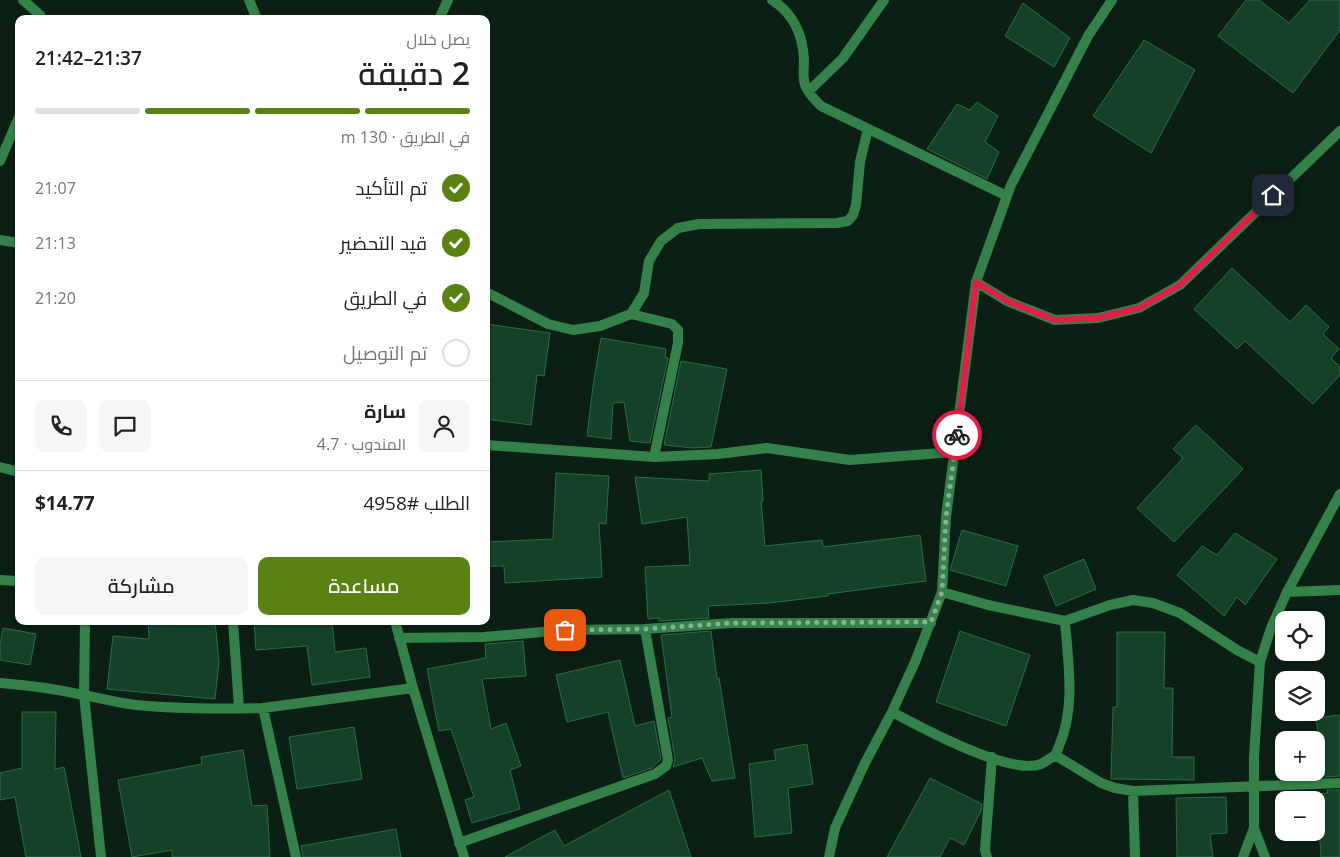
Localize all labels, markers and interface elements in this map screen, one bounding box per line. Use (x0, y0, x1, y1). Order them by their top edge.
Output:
text: يصل خلال (406, 28, 470, 50)
text: 21:37–21:42 (35, 45, 142, 71)
text: 2 دقيقة (358, 51, 470, 94)
text: في الطريق · 130 m (341, 126, 470, 148)
icon: check (442, 174, 470, 202)
pin (1252, 174, 1294, 216)
text: تم التأكيد (355, 175, 427, 201)
text: 21:07 (35, 177, 76, 199)
icon: home (1259, 181, 1287, 209)
icon: check (442, 229, 470, 257)
text: قيد التحضير (340, 230, 427, 256)
text: 21:13 (35, 232, 76, 254)
icon: check (442, 284, 470, 312)
text: في الطريق (344, 285, 427, 311)
text: 21:20 (35, 287, 76, 309)
text: تم التوصيل (343, 340, 427, 366)
text: سارة (364, 398, 406, 424)
button: phone (35, 400, 87, 452)
button: chat (99, 400, 151, 452)
button: person (418, 400, 470, 452)
courier (932, 410, 982, 460)
icon: bike (943, 421, 971, 449)
text: المندوب · 4.7 (317, 433, 406, 455)
text: $14.77 (35, 490, 95, 516)
text: الطلب #4958 (363, 490, 470, 516)
button: مشاركة (35, 557, 248, 615)
button: مساعدة (258, 557, 470, 615)
pin (544, 609, 586, 651)
map controls (1275, 611, 1325, 841)
button: locate (1275, 611, 1325, 661)
icon: bag (551, 616, 579, 644)
button: layers (1275, 671, 1325, 721)
button: + (1275, 731, 1325, 781)
button: − (1275, 791, 1325, 841)

